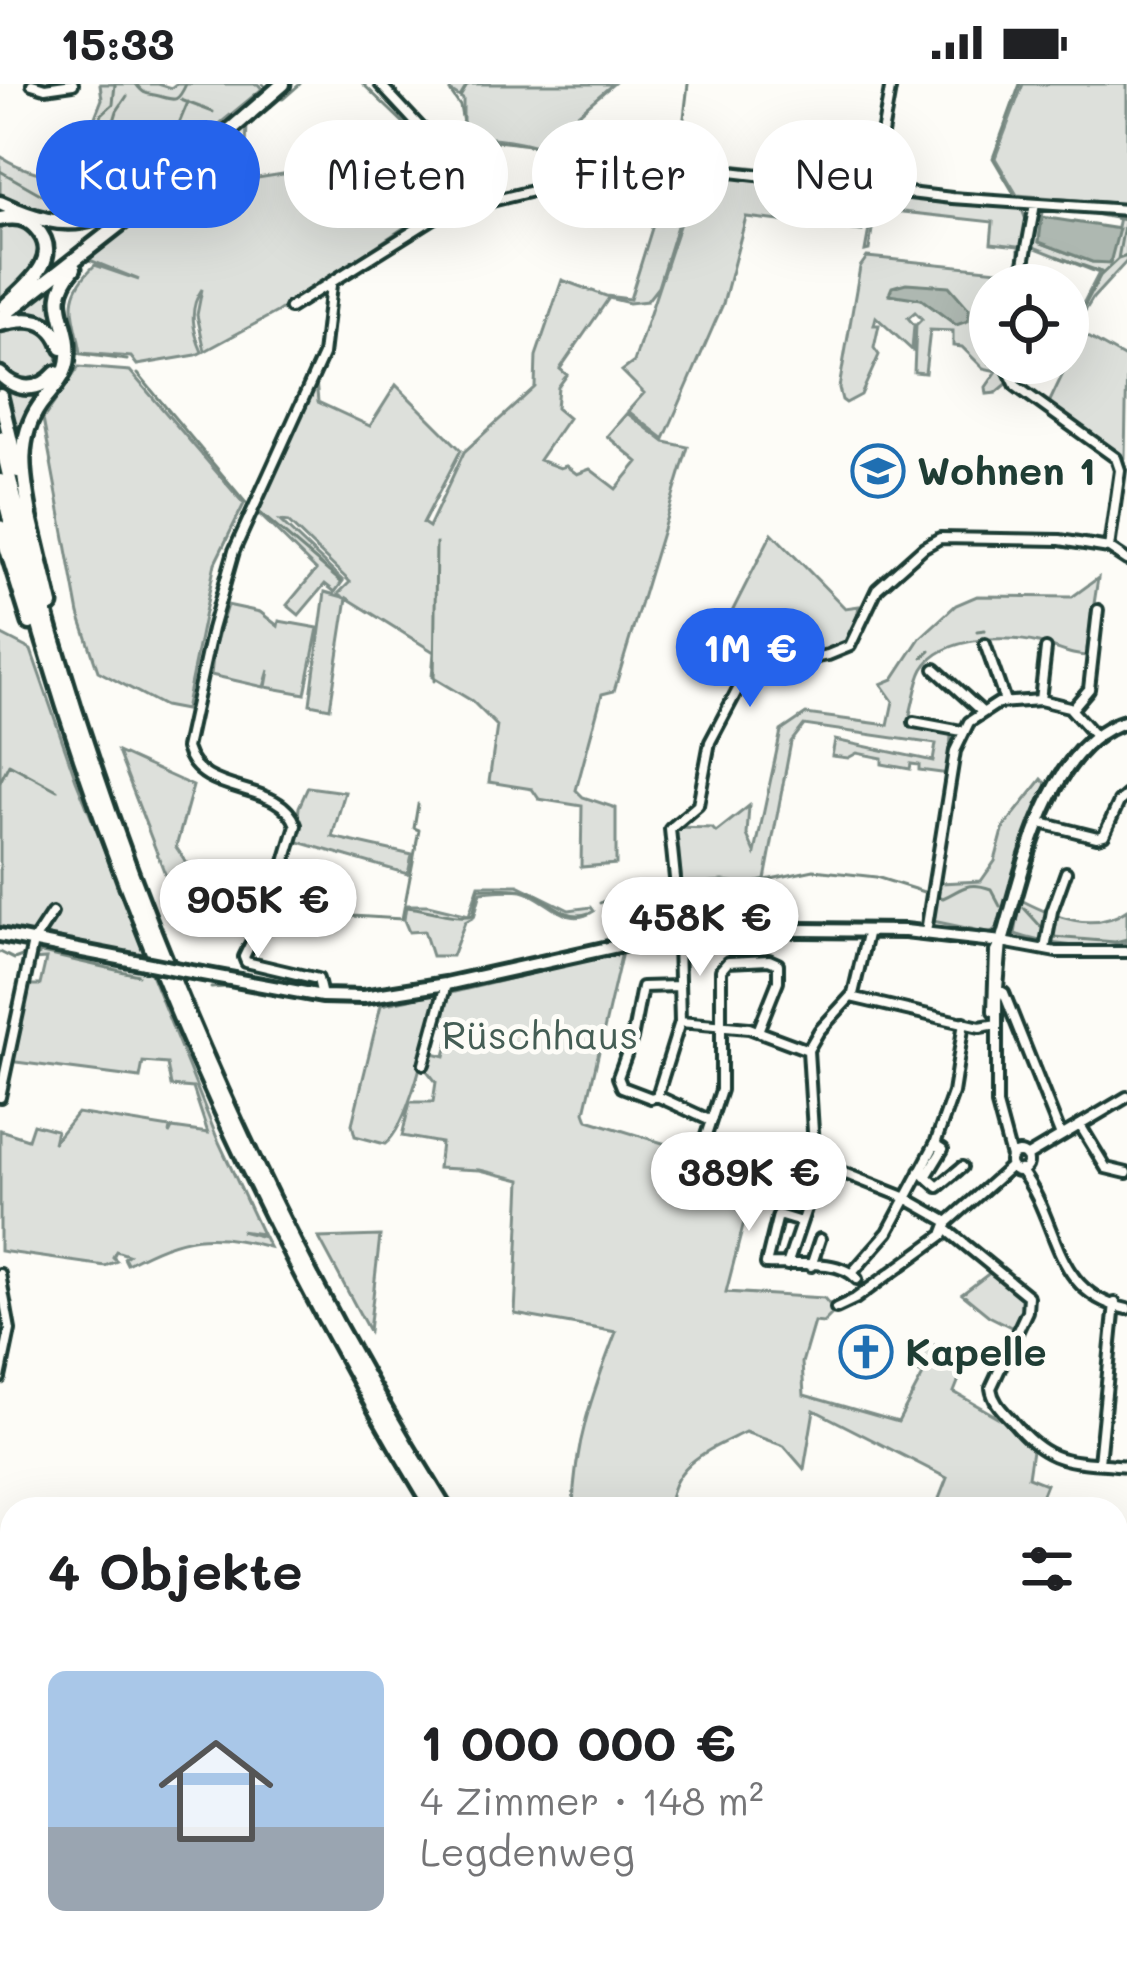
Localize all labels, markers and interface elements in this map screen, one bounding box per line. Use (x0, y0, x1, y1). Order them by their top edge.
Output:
text: 15:33 (60, 13, 174, 71)
chip: Kaufen (36, 120, 260, 228)
chip: Mieten (284, 120, 508, 228)
chip: Filter (532, 120, 729, 228)
chip: Neu (753, 120, 917, 228)
map controls (969, 264, 1089, 384)
button: locate (969, 264, 1089, 384)
school or university icon: Wohnen 1 (850, 443, 906, 499)
place label: Wohnen 1 (917, 444, 1096, 495)
pin: 1M € (679, 608, 821, 710)
text: 1M € (703, 621, 797, 672)
pin: 905K € (160, 859, 356, 961)
text: 905K € (187, 872, 329, 923)
pin: 458K € (602, 877, 798, 979)
text: 458K € (628, 890, 772, 941)
park label: Rüschhaus (442, 1008, 638, 1059)
pin: 389K € (651, 1132, 847, 1234)
text: 389K € (678, 1145, 820, 1196)
church icon: Kapelle (838, 1324, 894, 1380)
place label: Kapelle (905, 1325, 1047, 1376)
text: 4 Objekte (48, 1536, 303, 1603)
icon: filters (1014, 1536, 1080, 1602)
text: 1 000 000 € (420, 1707, 736, 1774)
icon: home (144, 1719, 288, 1863)
text: 4 Zimmer · 148 m² (420, 1774, 764, 1825)
text: Legdenweg (420, 1825, 635, 1876)

